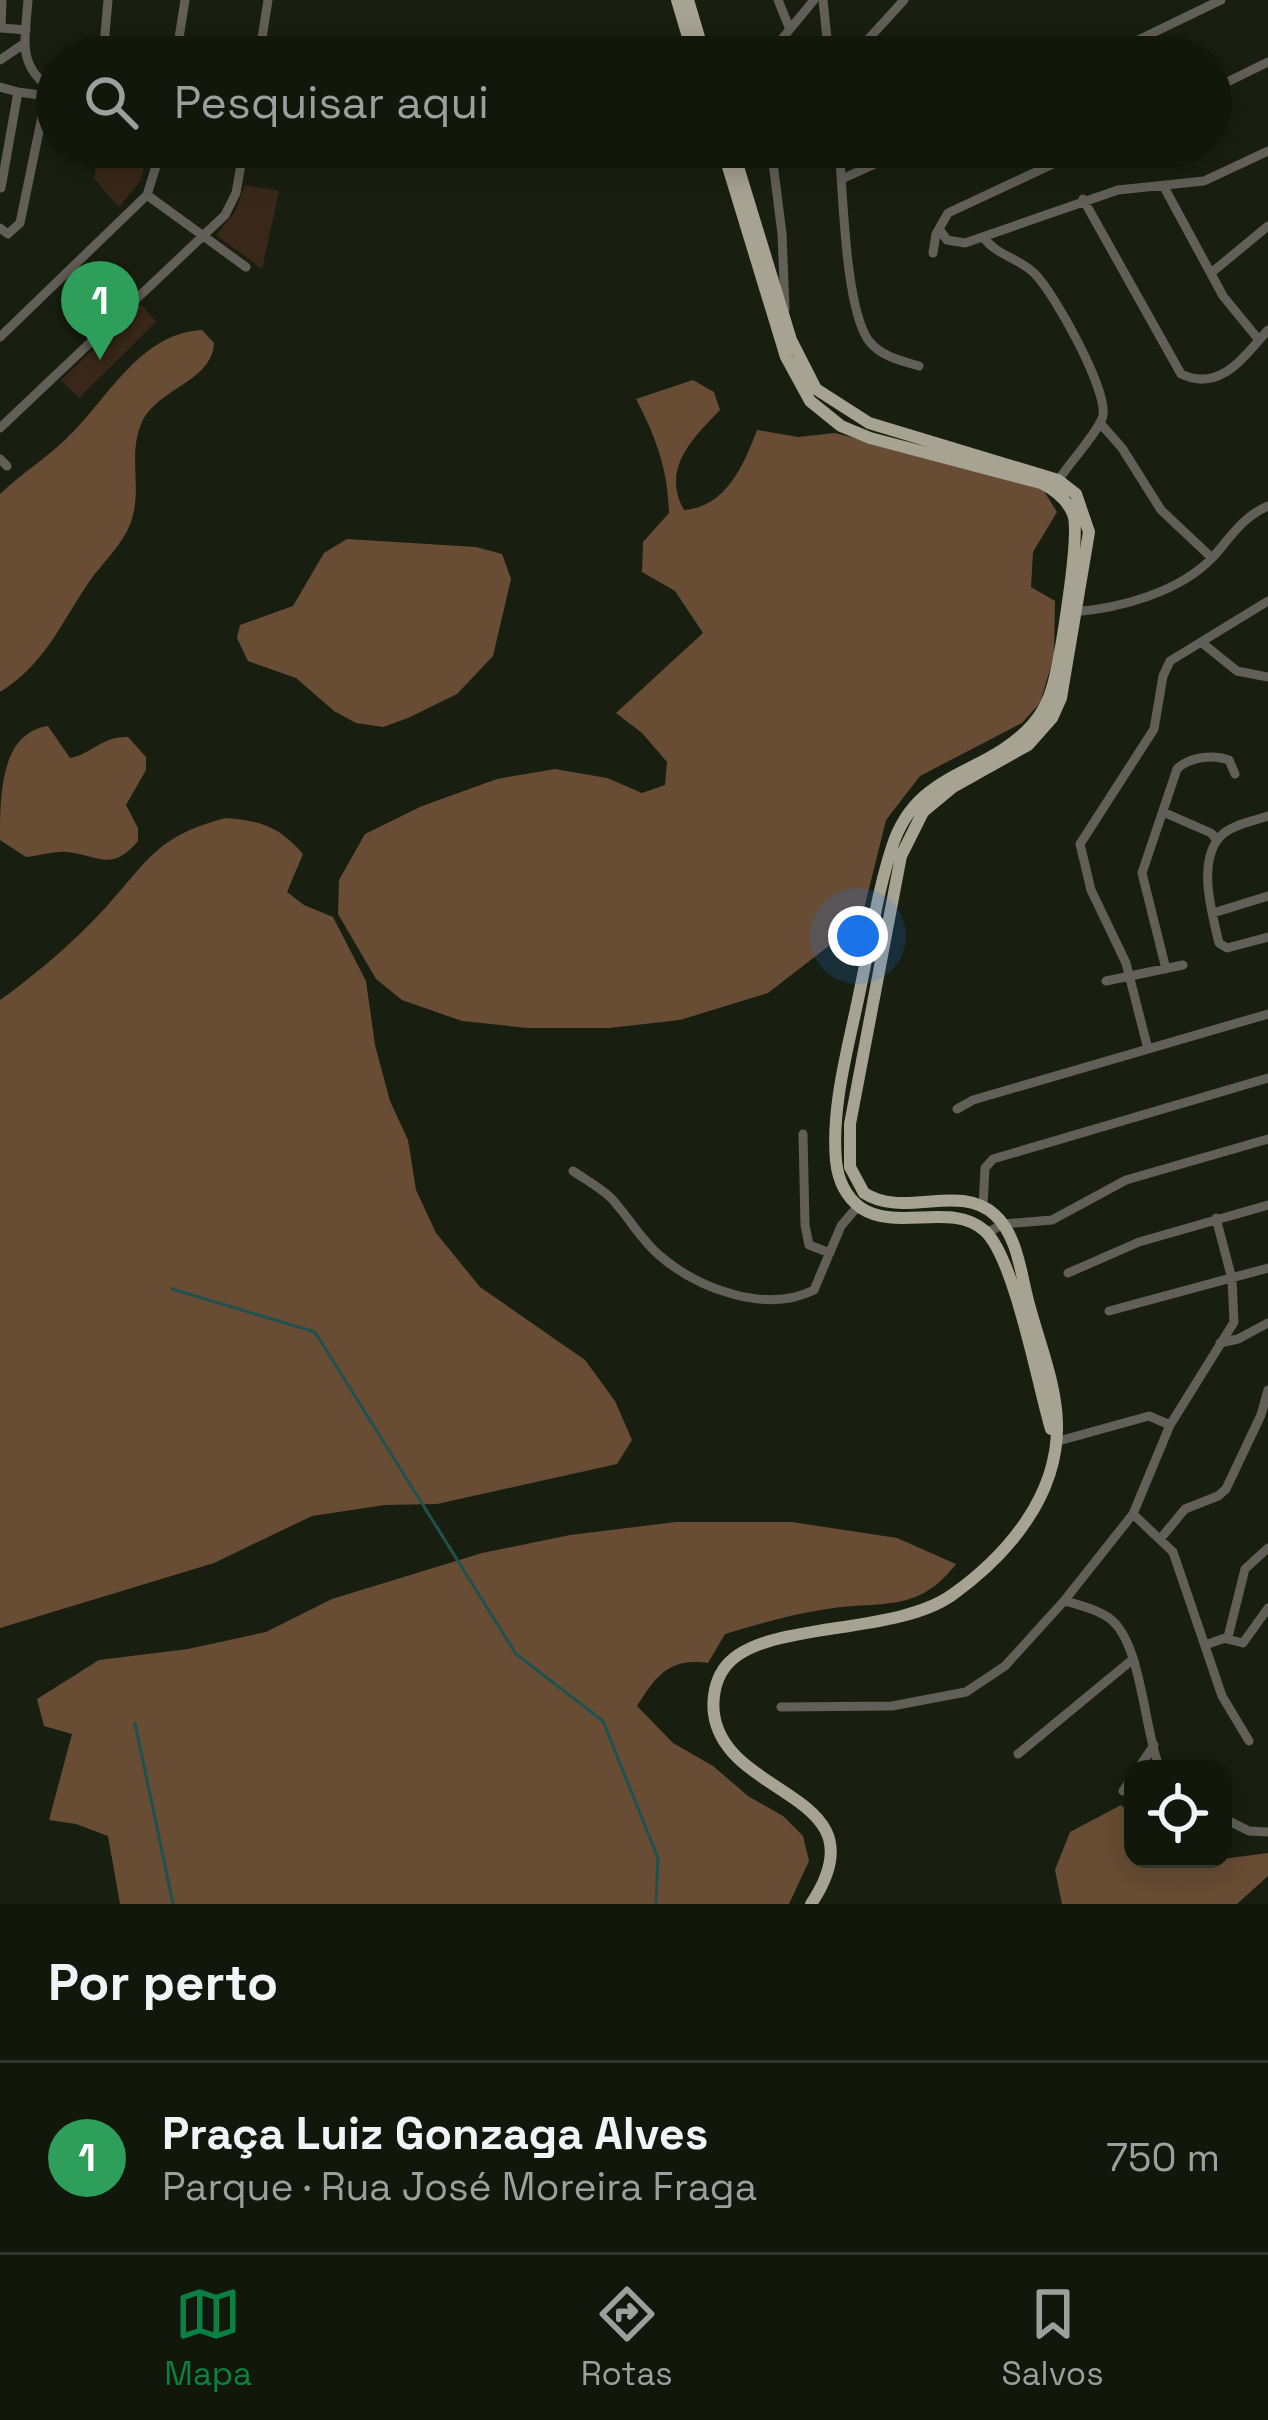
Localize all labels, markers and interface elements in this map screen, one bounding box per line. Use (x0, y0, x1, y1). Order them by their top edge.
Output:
search box (36, 36, 1232, 168)
icon: search (78, 69, 144, 135)
text: Pesquisar aqui (174, 74, 489, 131)
pin: 1 (61, 261, 139, 360)
your location (828, 906, 888, 966)
map controls (1124, 1760, 1232, 1868)
button: locate (1124, 1760, 1232, 1868)
text: Por perto (48, 1950, 278, 2015)
text: Praça Luiz Gonzaga Alves (162, 2105, 708, 2162)
text: 1 (78, 2133, 96, 2182)
text: 750 m (1106, 2133, 1220, 2182)
text: Parque · Rua José Moreira Fraga (162, 2162, 757, 2211)
tab: Mapa (164, 2281, 252, 2395)
tab: Rotas (581, 2281, 673, 2395)
tab: Salvos (1001, 2281, 1104, 2395)

